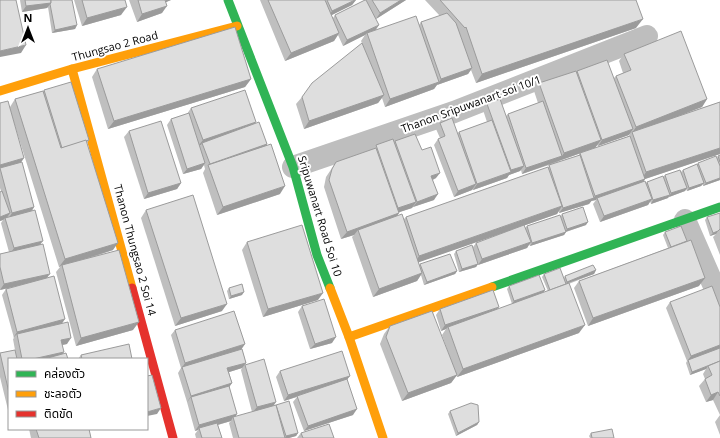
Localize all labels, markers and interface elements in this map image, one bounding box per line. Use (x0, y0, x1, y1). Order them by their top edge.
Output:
north arrow (8, 8, 48, 48)
text: N (24, 10, 32, 25)
street label: Thungsao 2 Road (70, 27, 160, 64)
street label: Thanon Sripuwanart soi 10/1 (399, 71, 543, 136)
street label: Sripuwanart Road Soi 10 (295, 154, 346, 278)
street label: Thanon Thungsao 2 Soi 14 (111, 183, 160, 318)
legend (8, 358, 148, 430)
text: คล่องตัว (44, 365, 85, 382)
text: ชะลอตัว (44, 385, 82, 402)
text: ติดขัด (44, 405, 73, 422)

